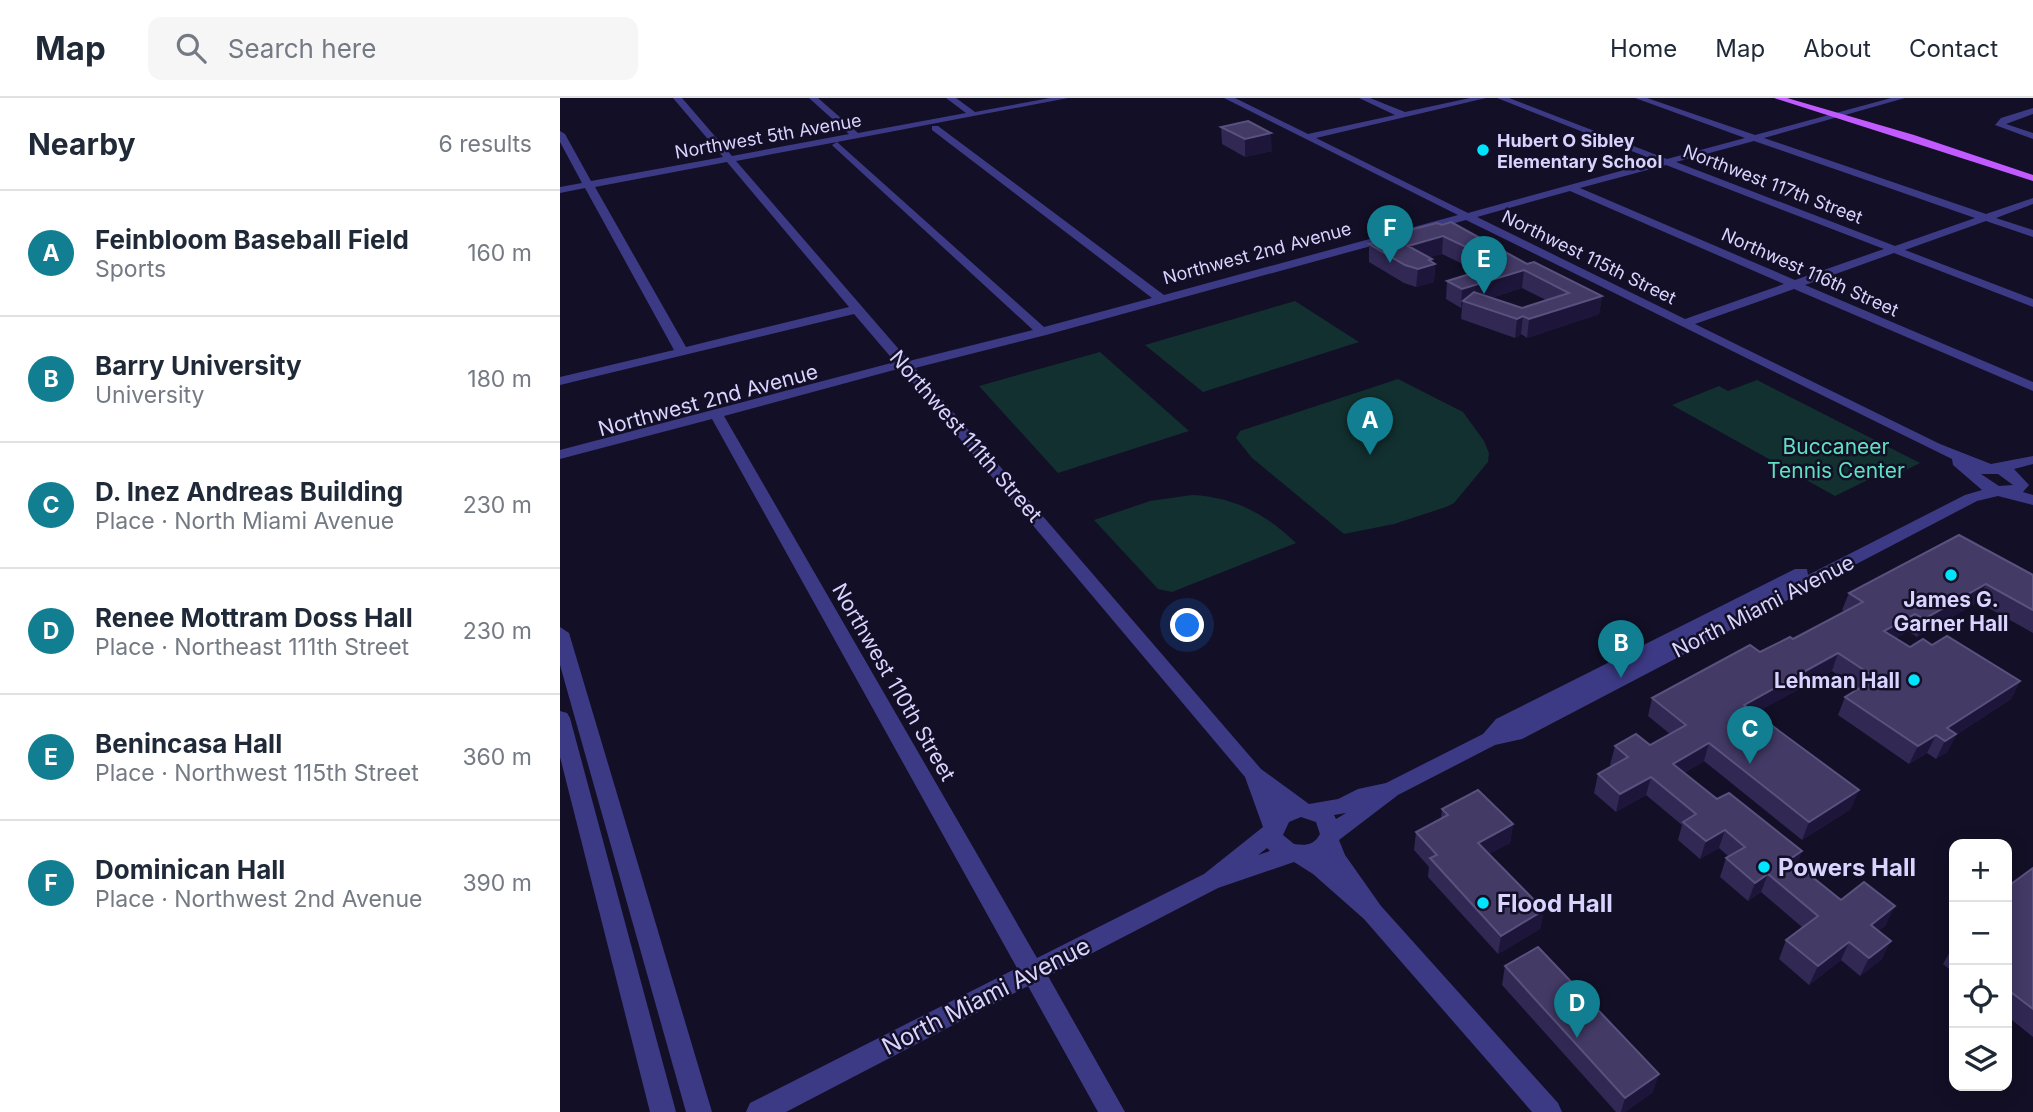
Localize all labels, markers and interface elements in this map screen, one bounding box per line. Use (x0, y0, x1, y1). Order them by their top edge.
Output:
search box (148, 17, 638, 80)
text: Map (35, 28, 106, 68)
icon: search (172, 29, 210, 67)
text: Search here (228, 33, 376, 64)
text: Home (1610, 34, 1677, 63)
text: Map (1715, 34, 1765, 63)
text: About (1803, 34, 1871, 63)
text: Contact (1909, 34, 1998, 63)
street label: Northwest 5th Avenue (673, 109, 863, 163)
text: Nearby (28, 126, 136, 162)
text: 6 results (438, 130, 532, 158)
place label: Hubert O Sibley Elementary School (1497, 130, 1662, 172)
street label: Northwest 117th Street (1680, 140, 1866, 228)
marker: Hubert O Sibley Elementary School (1475, 142, 1491, 158)
pin: F (1367, 205, 1413, 263)
street label: Northwest 115th Street (1498, 206, 1680, 308)
street label: Northwest 2nd Avenue (1160, 218, 1354, 288)
street label: Northwest 116th Street (1718, 223, 1902, 321)
text: Feinbloom Baseball Field (95, 224, 409, 255)
pin: E (1461, 236, 1507, 294)
text: A (42, 239, 60, 267)
text: 160 m (467, 239, 532, 267)
text: Sports (95, 255, 166, 283)
street label: Northwest 111th Street (885, 345, 1047, 527)
text: Barry University (95, 350, 302, 381)
street label: Northwest 2nd Avenue (595, 359, 821, 441)
text: B (43, 365, 59, 393)
text: 180 m (467, 365, 532, 393)
text: University (95, 381, 204, 409)
pin: A (1347, 397, 1393, 455)
park label: Buccaneer Tennis Center (1767, 434, 1905, 483)
text: D. Inez Andreas Building (95, 476, 403, 507)
text: C (42, 491, 60, 519)
text: 230 m (463, 491, 532, 519)
text: Place · North Miami Avenue (95, 507, 394, 535)
street label: North Miami Avenue (1668, 549, 1858, 663)
marker: James G. Garner Hall (1943, 567, 1959, 583)
street label: Northwest 110th Street (827, 579, 961, 785)
place label: James G. Garner Hall (1893, 587, 2009, 636)
text: Renee Mottram Doss Hall (95, 602, 413, 633)
your location (1170, 608, 1204, 642)
text: D (43, 617, 59, 645)
text: 230 m (463, 617, 532, 645)
pin: B (1598, 620, 1644, 678)
text: Place · Northeast 111th Street (95, 633, 409, 661)
place label: Lehman Hall (1774, 668, 1900, 693)
marker: Lehman Hall (1906, 672, 1922, 688)
pin: C (1727, 706, 1773, 764)
text: Benincasa Hall (95, 728, 282, 759)
text: E (44, 743, 58, 771)
text: 360 m (462, 743, 532, 771)
text: Place · Northwest 115th Street (95, 759, 419, 787)
map controls (1949, 839, 2012, 1091)
button: + (1949, 839, 2012, 902)
place label: Powers Hall (1778, 853, 1916, 882)
text: Dominican Hall (95, 854, 285, 885)
marker: Powers Hall (1756, 859, 1772, 875)
text: F (44, 869, 58, 897)
text: 390 m (462, 869, 532, 897)
text: Place · Northwest 2nd Avenue (95, 885, 422, 913)
place label: Flood Hall (1497, 889, 1613, 918)
marker: Flood Hall (1475, 895, 1491, 911)
button: − (1949, 902, 2012, 965)
street label: North Miami Avenue (877, 931, 1095, 1061)
button: locate (1949, 965, 2012, 1028)
pin: D (1554, 980, 1600, 1038)
button: layers (1949, 1028, 2012, 1091)

